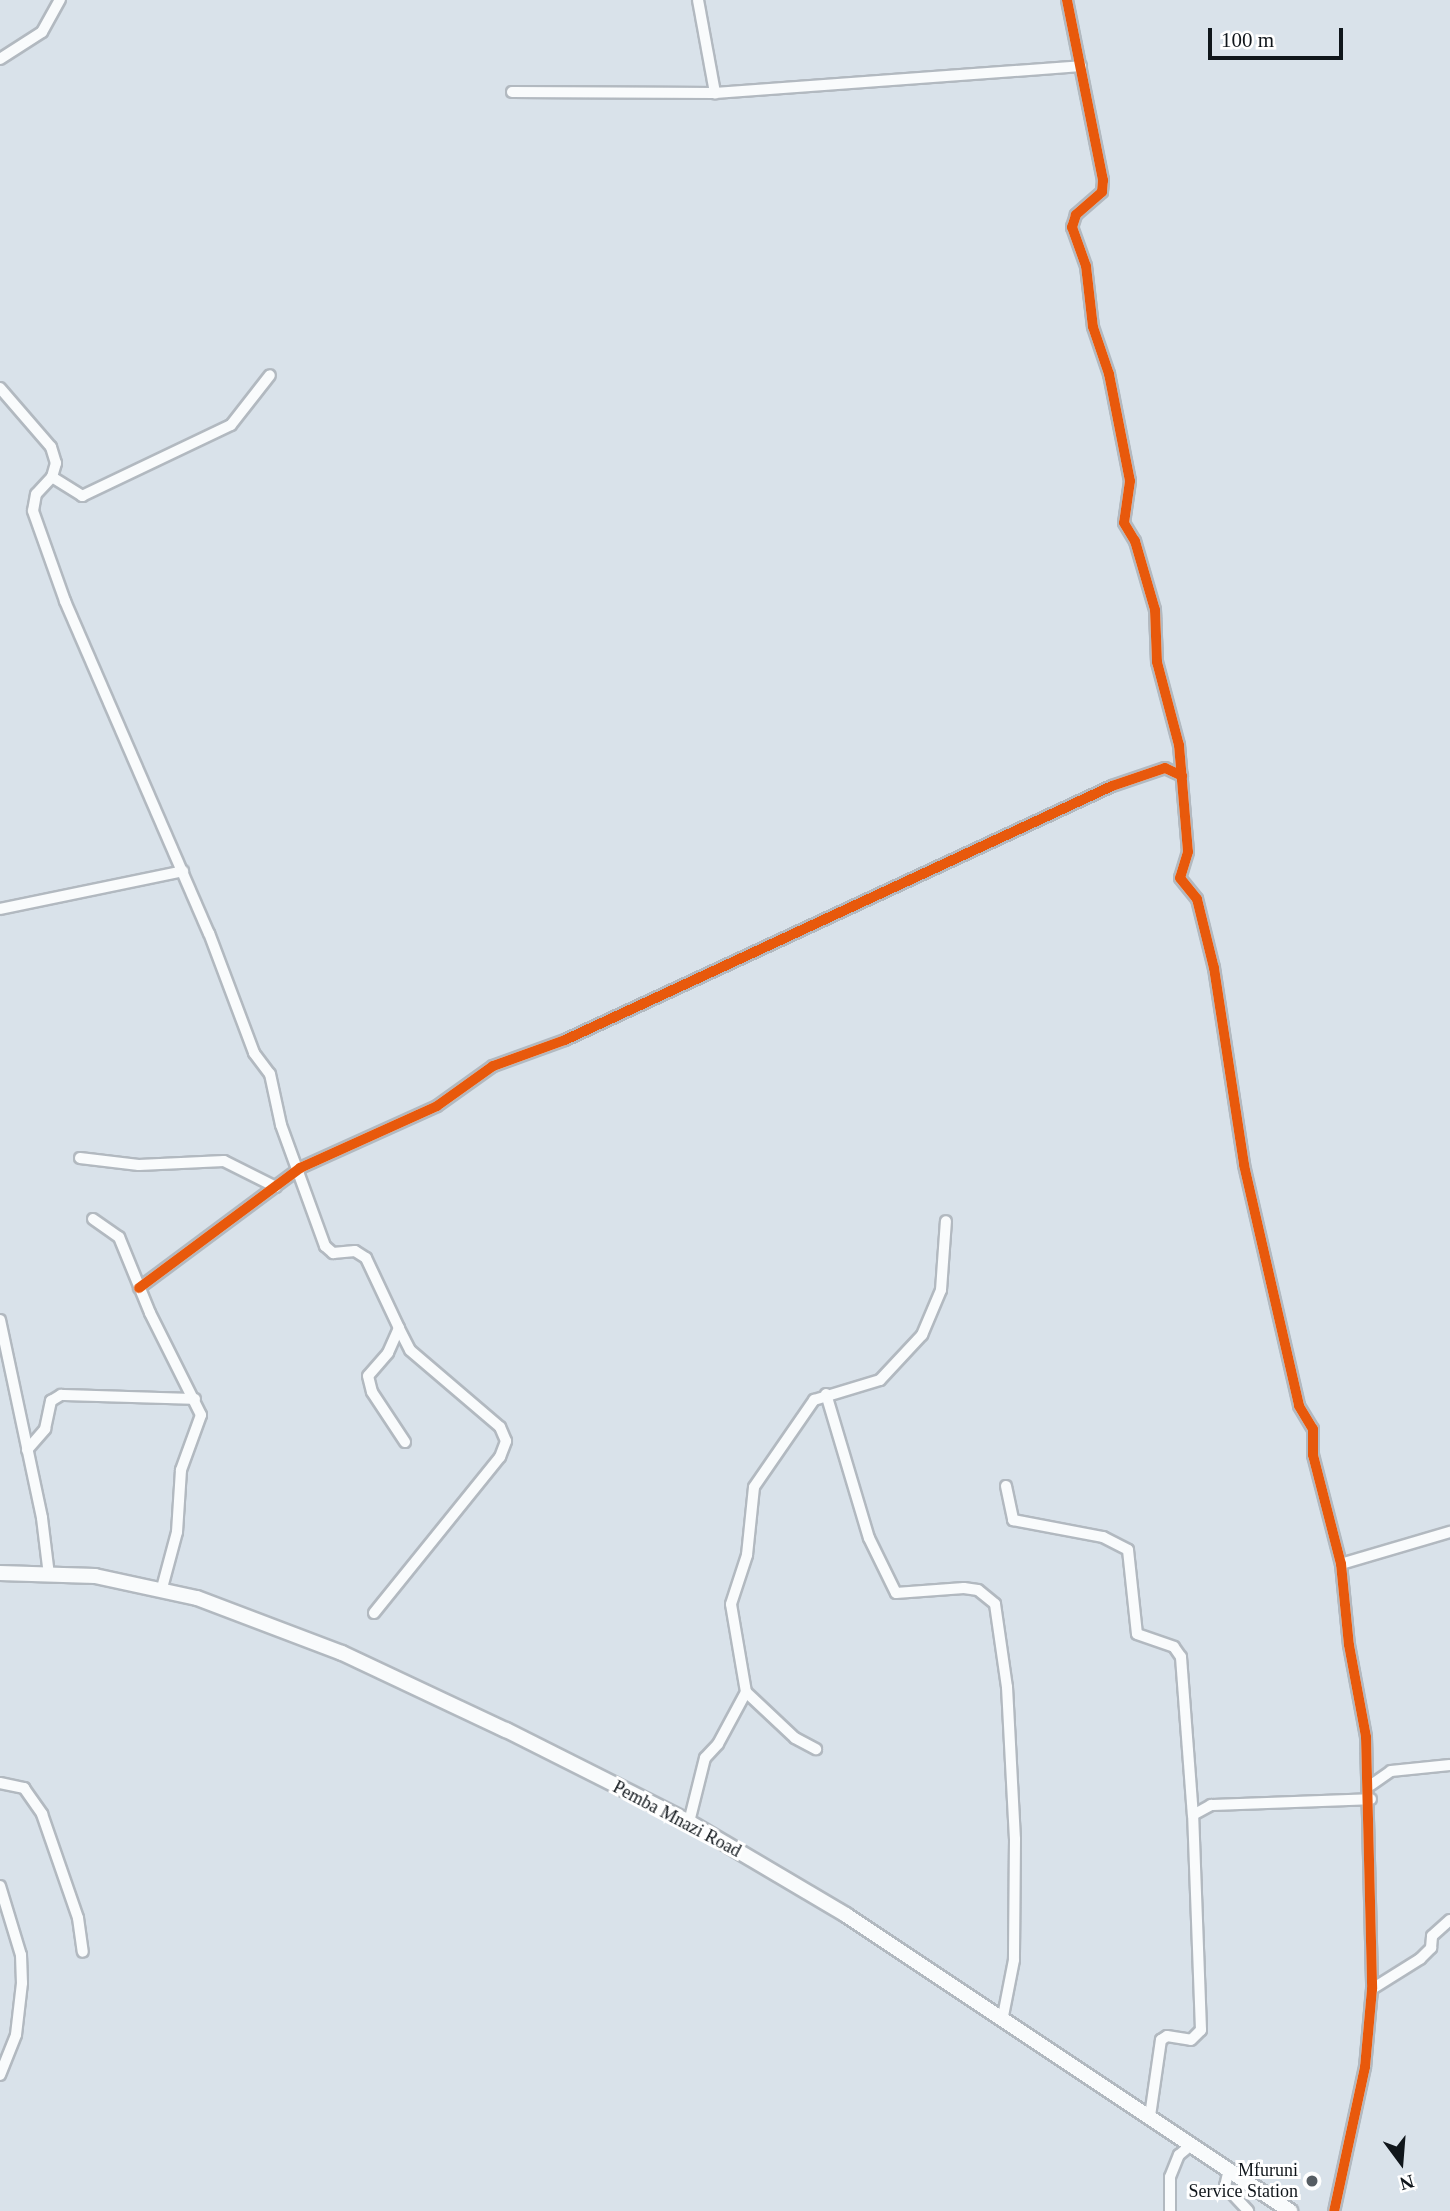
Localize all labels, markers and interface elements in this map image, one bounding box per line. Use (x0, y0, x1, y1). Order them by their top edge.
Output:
scale bar (1212, 14, 1347, 58)
text: 100 m (1221, 28, 1274, 52)
street label: Pemba Mnazi Road (609, 1776, 745, 1862)
north arrow (1366, 2127, 1436, 2197)
place label: Mfuruni Service Station (1189, 2160, 1298, 2202)
text: N (1397, 2171, 1416, 2195)
marker: Mfuruni Service Station (1304, 2173, 1320, 2189)

